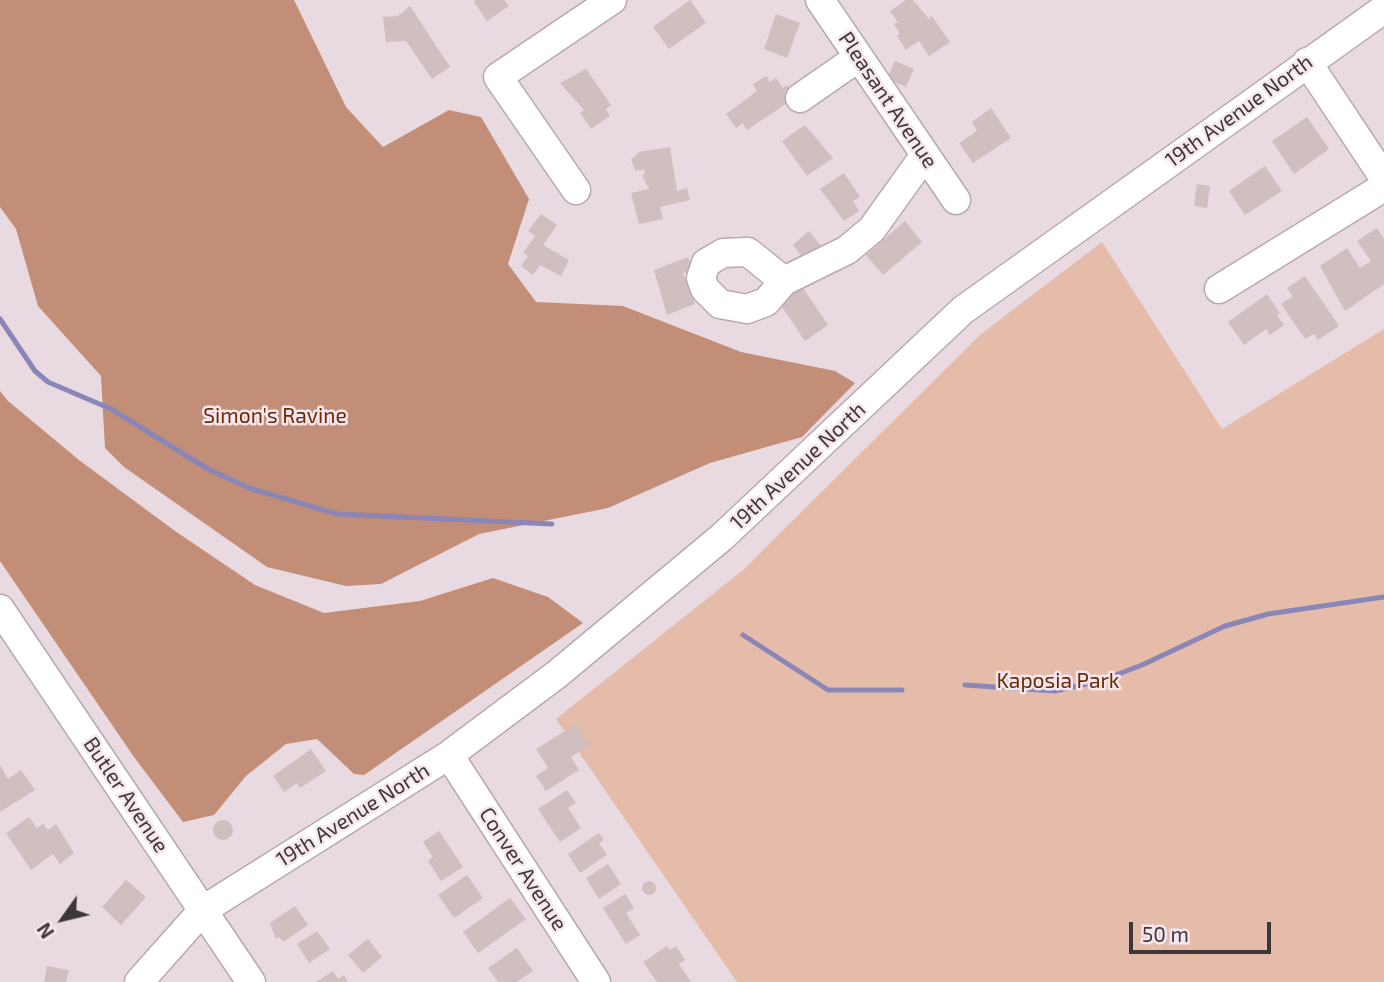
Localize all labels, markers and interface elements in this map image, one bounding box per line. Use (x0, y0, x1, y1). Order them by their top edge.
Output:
street label: Pleasant Avenue (833, 27, 943, 173)
street label: 19th Avenue North (1161, 49, 1317, 173)
street label: 19th Avenue North (725, 397, 871, 535)
park label: Simon's Ravine (203, 403, 347, 429)
park label: Kaposia Park (996, 668, 1120, 694)
street label: Butler Avenue (78, 732, 174, 858)
street label: 19th Avenue North (272, 758, 434, 872)
street label: Conver Avenue (474, 803, 572, 935)
north arrow (28, 884, 98, 954)
scale bar (1132, 908, 1274, 952)
text: N (32, 919, 59, 943)
text: 50 m (1142, 921, 1189, 946)

